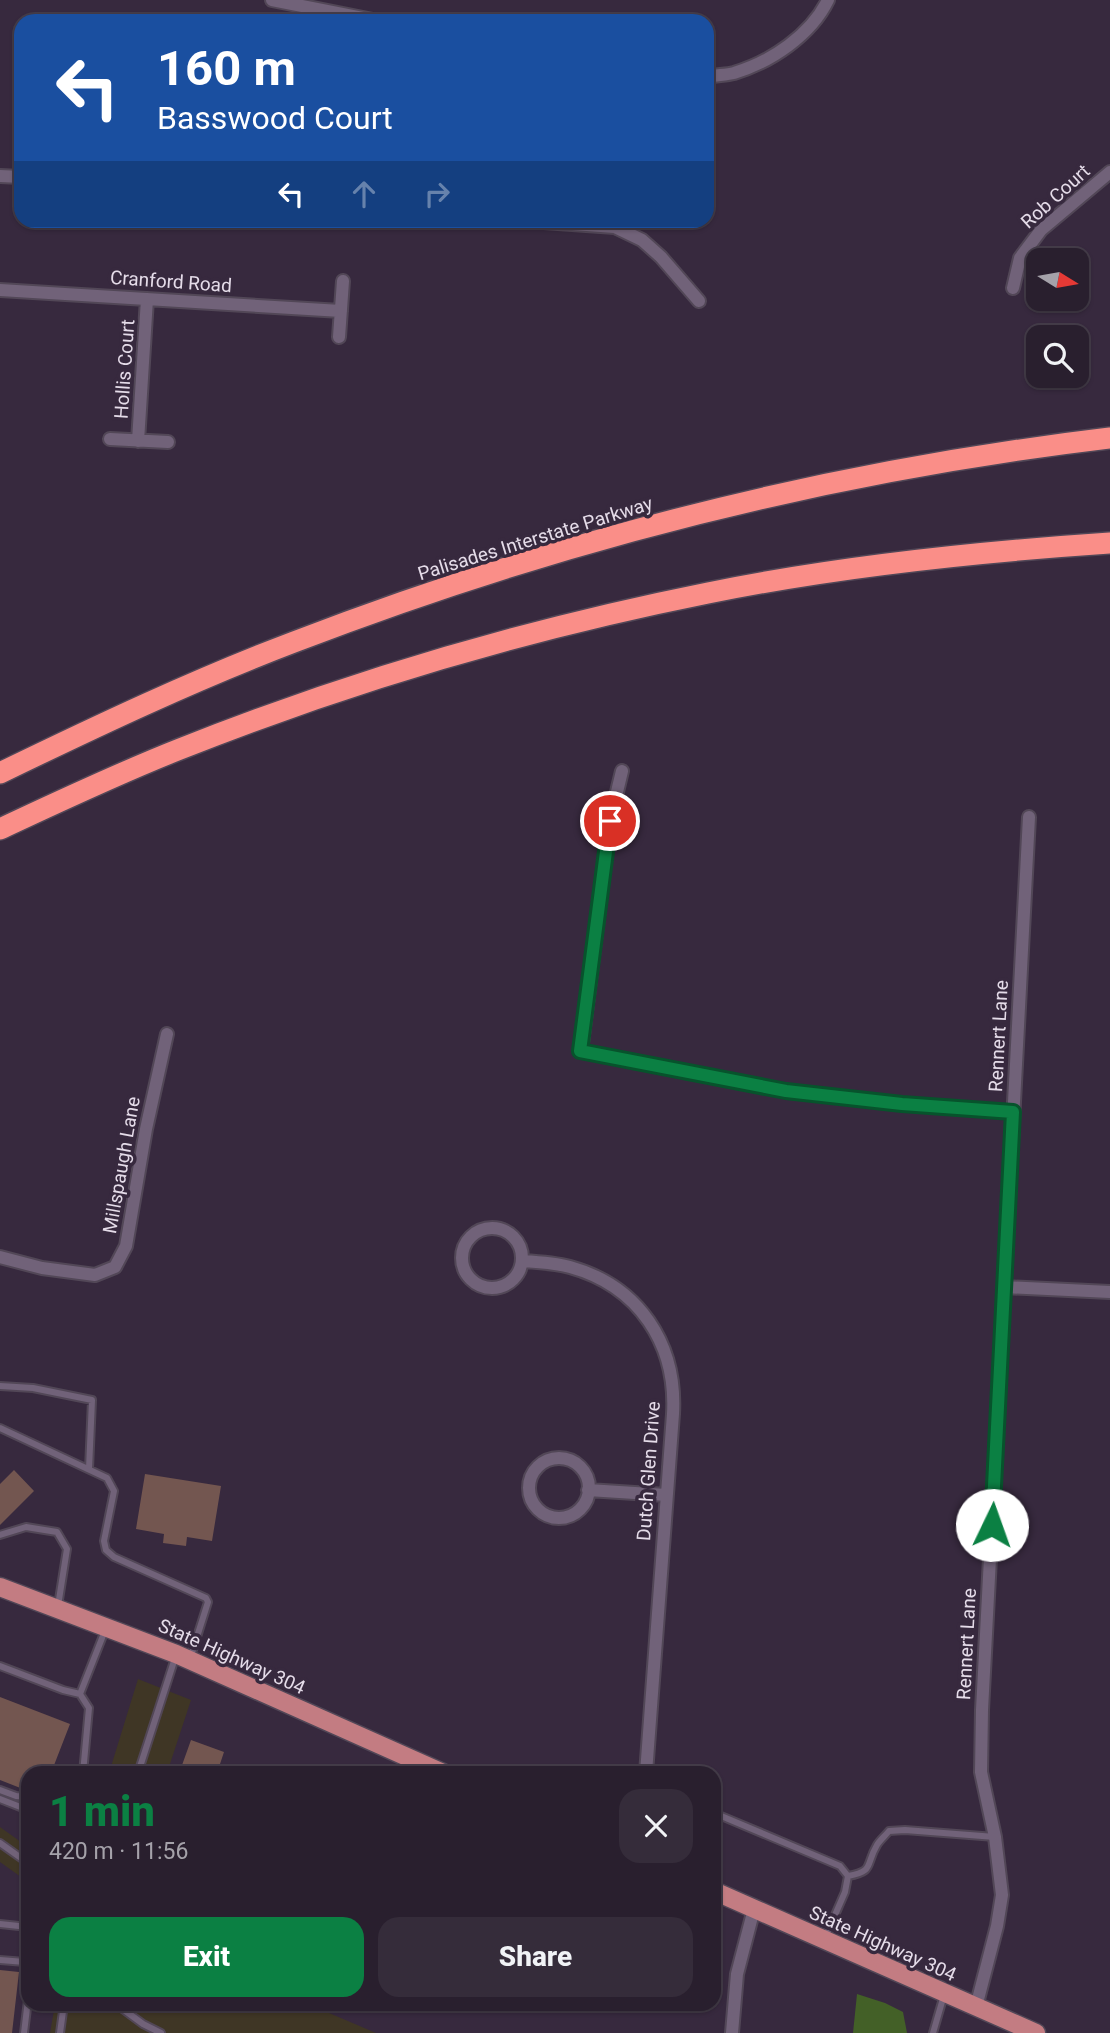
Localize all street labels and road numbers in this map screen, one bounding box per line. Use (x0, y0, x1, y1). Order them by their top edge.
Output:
street label: Rob Court (1016, 159, 1095, 233)
street label: Cranford Road (109, 266, 233, 297)
street label: Hollis Court (110, 319, 139, 420)
street label: Palisades Interstate Parkway (415, 492, 655, 585)
street label: Rennert Lane (984, 980, 1013, 1092)
street label: Millspaugh Lane (98, 1095, 145, 1235)
street label: Dutch Glen Drive (632, 1400, 665, 1542)
street label: Rennert Lane (952, 1588, 981, 1700)
street label: State Highway 304 (155, 1614, 309, 1699)
street label: State Highway 304 (806, 1901, 960, 1986)

